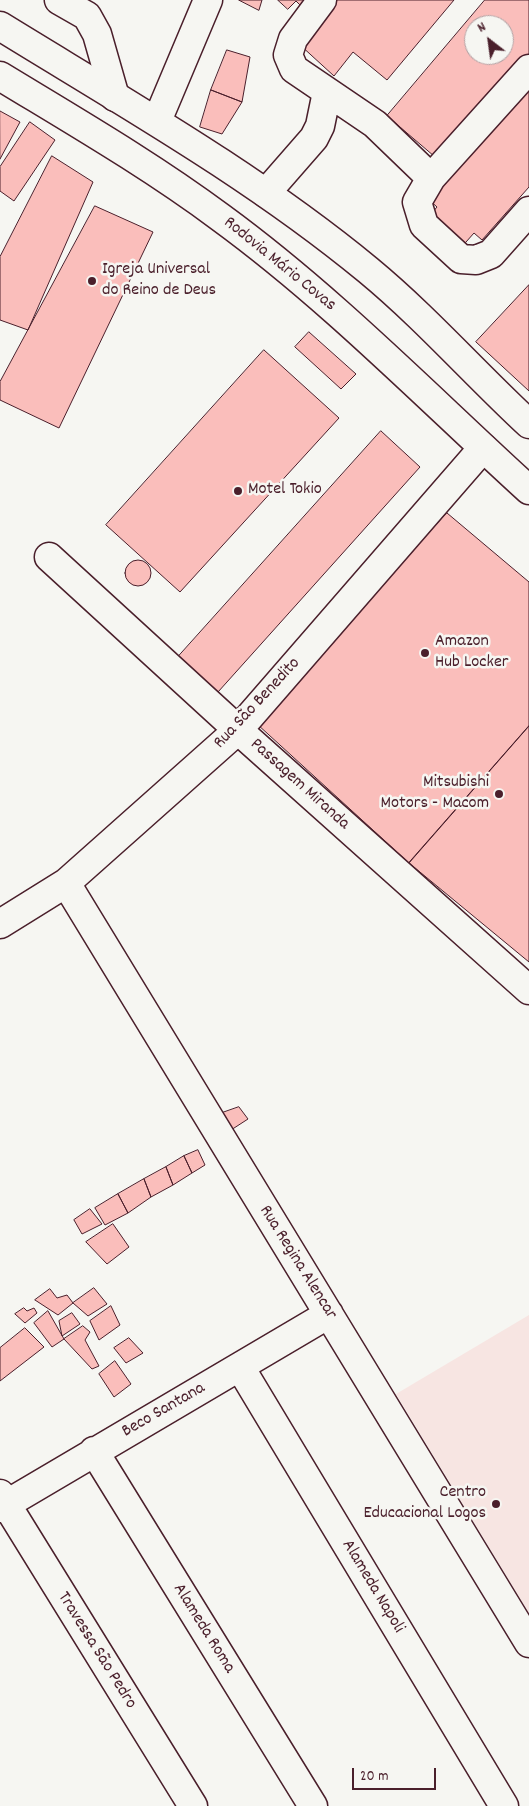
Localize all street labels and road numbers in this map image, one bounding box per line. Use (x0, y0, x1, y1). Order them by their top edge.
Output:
street label: Rodovia Mário Covas (218, 213, 340, 317)
street label: Rua São Benedito (210, 654, 306, 754)
street label: Passagem Miranda (245, 735, 353, 835)
street label: Rua Regina Alencar (253, 1202, 341, 1324)
street label: Beco Santana (119, 1379, 209, 1443)
street label: Alameda Napoli (336, 1536, 408, 1638)
street label: Alameda Roma (167, 1580, 239, 1678)
street label: Travessa São Pedro (51, 1589, 141, 1713)

